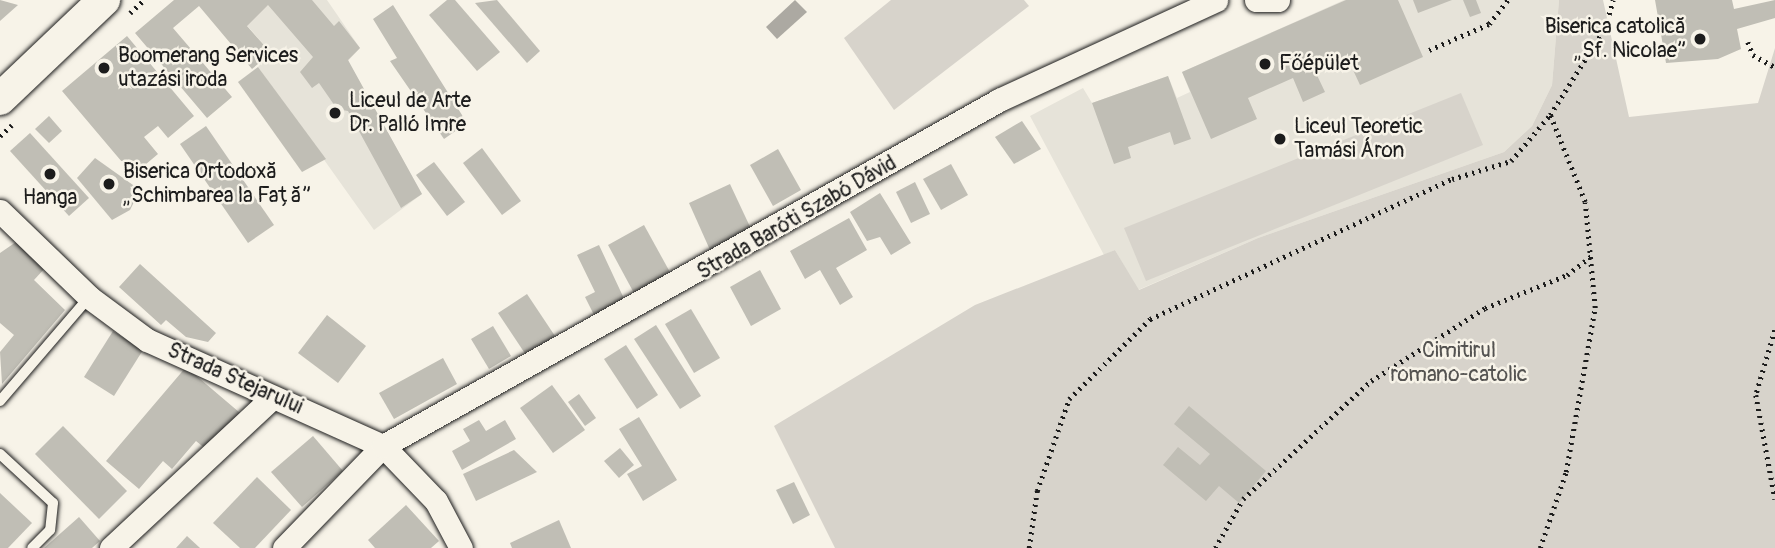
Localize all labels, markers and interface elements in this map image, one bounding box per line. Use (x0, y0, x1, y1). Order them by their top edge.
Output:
place label: Biserica catolică „Sf. Nicolae” (1545, 14, 1686, 64)
marker: Biserica catolică „Sf. Nicolae” (1692, 31, 1708, 47)
place label: Boomerang Services utazási iroda (118, 43, 298, 93)
place label: Főépület (1279, 51, 1359, 77)
marker: Főépület (1257, 56, 1273, 72)
marker: Boomerang Services utazási iroda (96, 60, 112, 76)
place label: Liceul de Arte Dr. Palló Imre (349, 88, 471, 138)
marker: Liceul de Arte Dr. Palló Imre (327, 105, 343, 121)
place label: Liceul Teoretic Tamási Áron (1294, 114, 1423, 164)
marker: Liceul Teoretic Tamási Áron (1272, 131, 1288, 147)
street label: Strada Baróti Szabó Dávid (693, 151, 901, 285)
place label: Biserica Ortodoxă „Schimbarea la Față” (123, 159, 311, 209)
marker: Hanga (42, 166, 58, 182)
marker: Biserica Ortodoxă „Schimbarea la Față” (101, 176, 117, 192)
place label: Hanga (23, 185, 77, 211)
street label: Strada Stejarului (163, 338, 307, 420)
park label: Cimitirul romano-catolic (1391, 338, 1527, 388)

